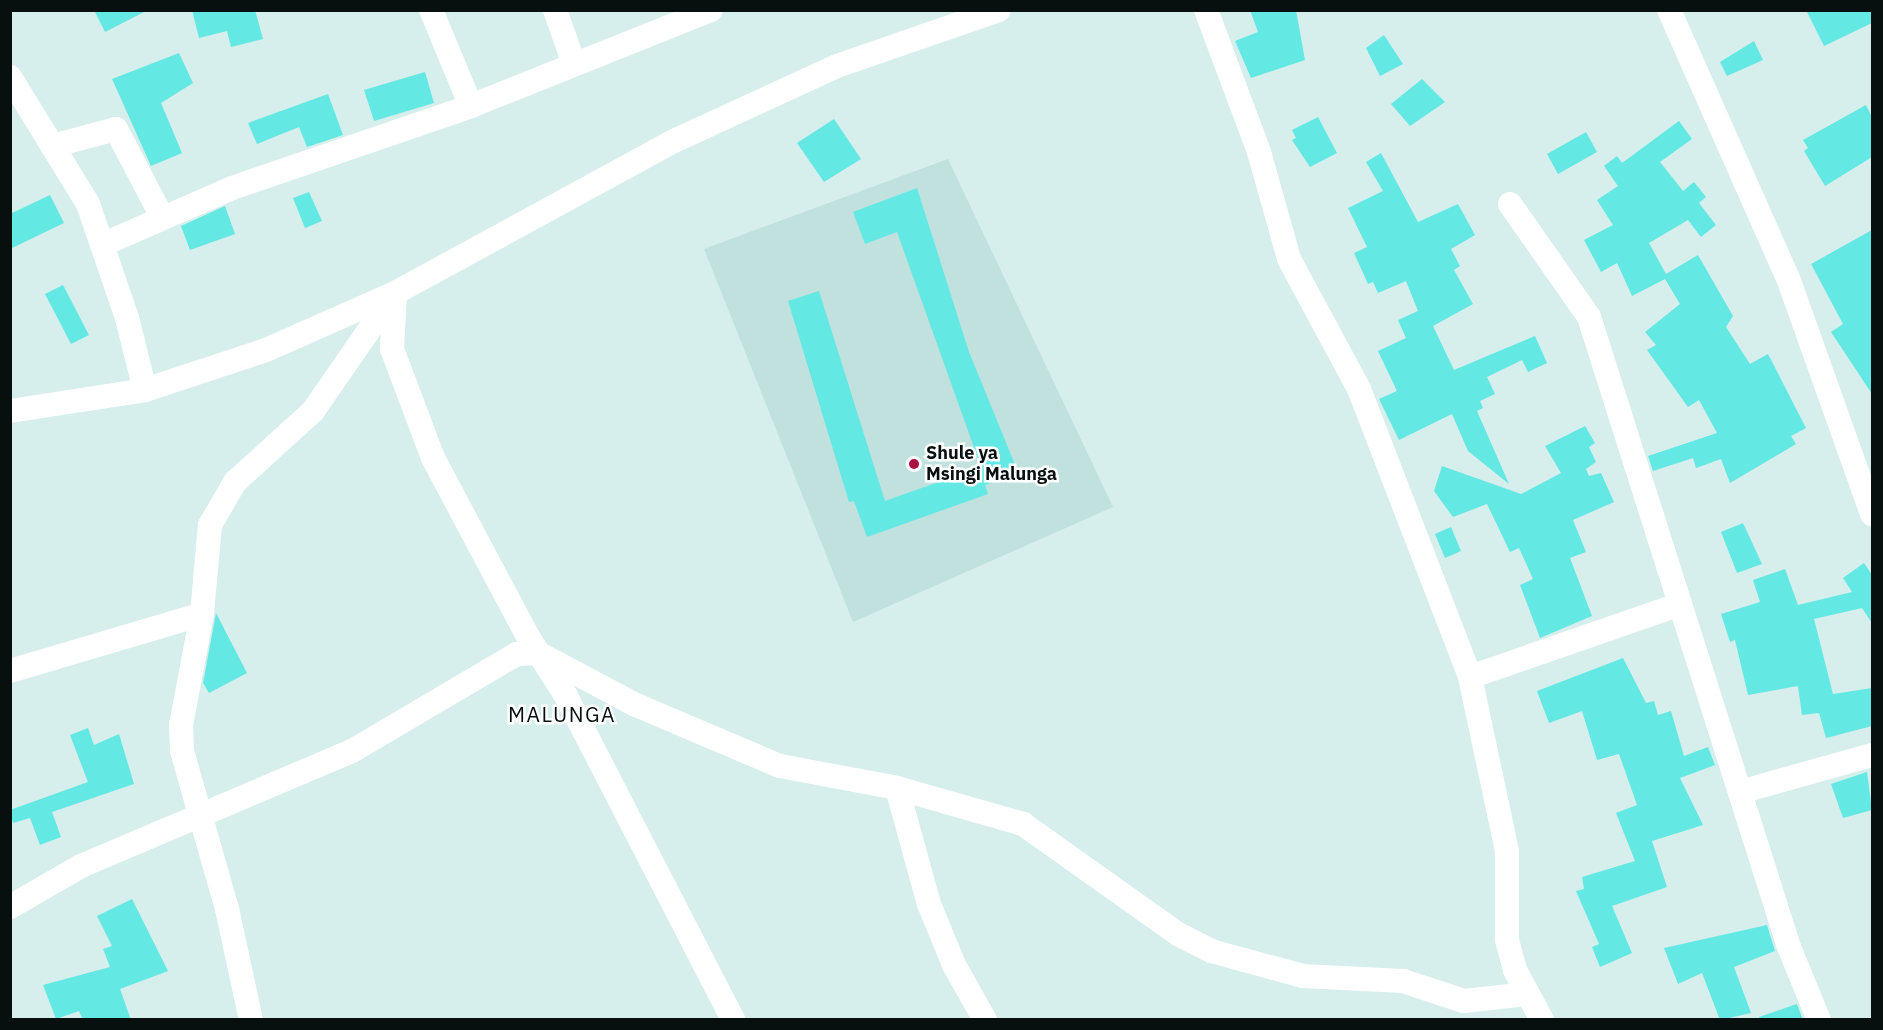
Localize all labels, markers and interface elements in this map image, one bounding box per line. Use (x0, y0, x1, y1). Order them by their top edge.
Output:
place label: Shule ya Msingi Malunga (926, 443, 1057, 486)
marker: Shule ya Msingi Malunga (907, 457, 921, 471)
district label: MALUNGA (508, 701, 616, 727)

